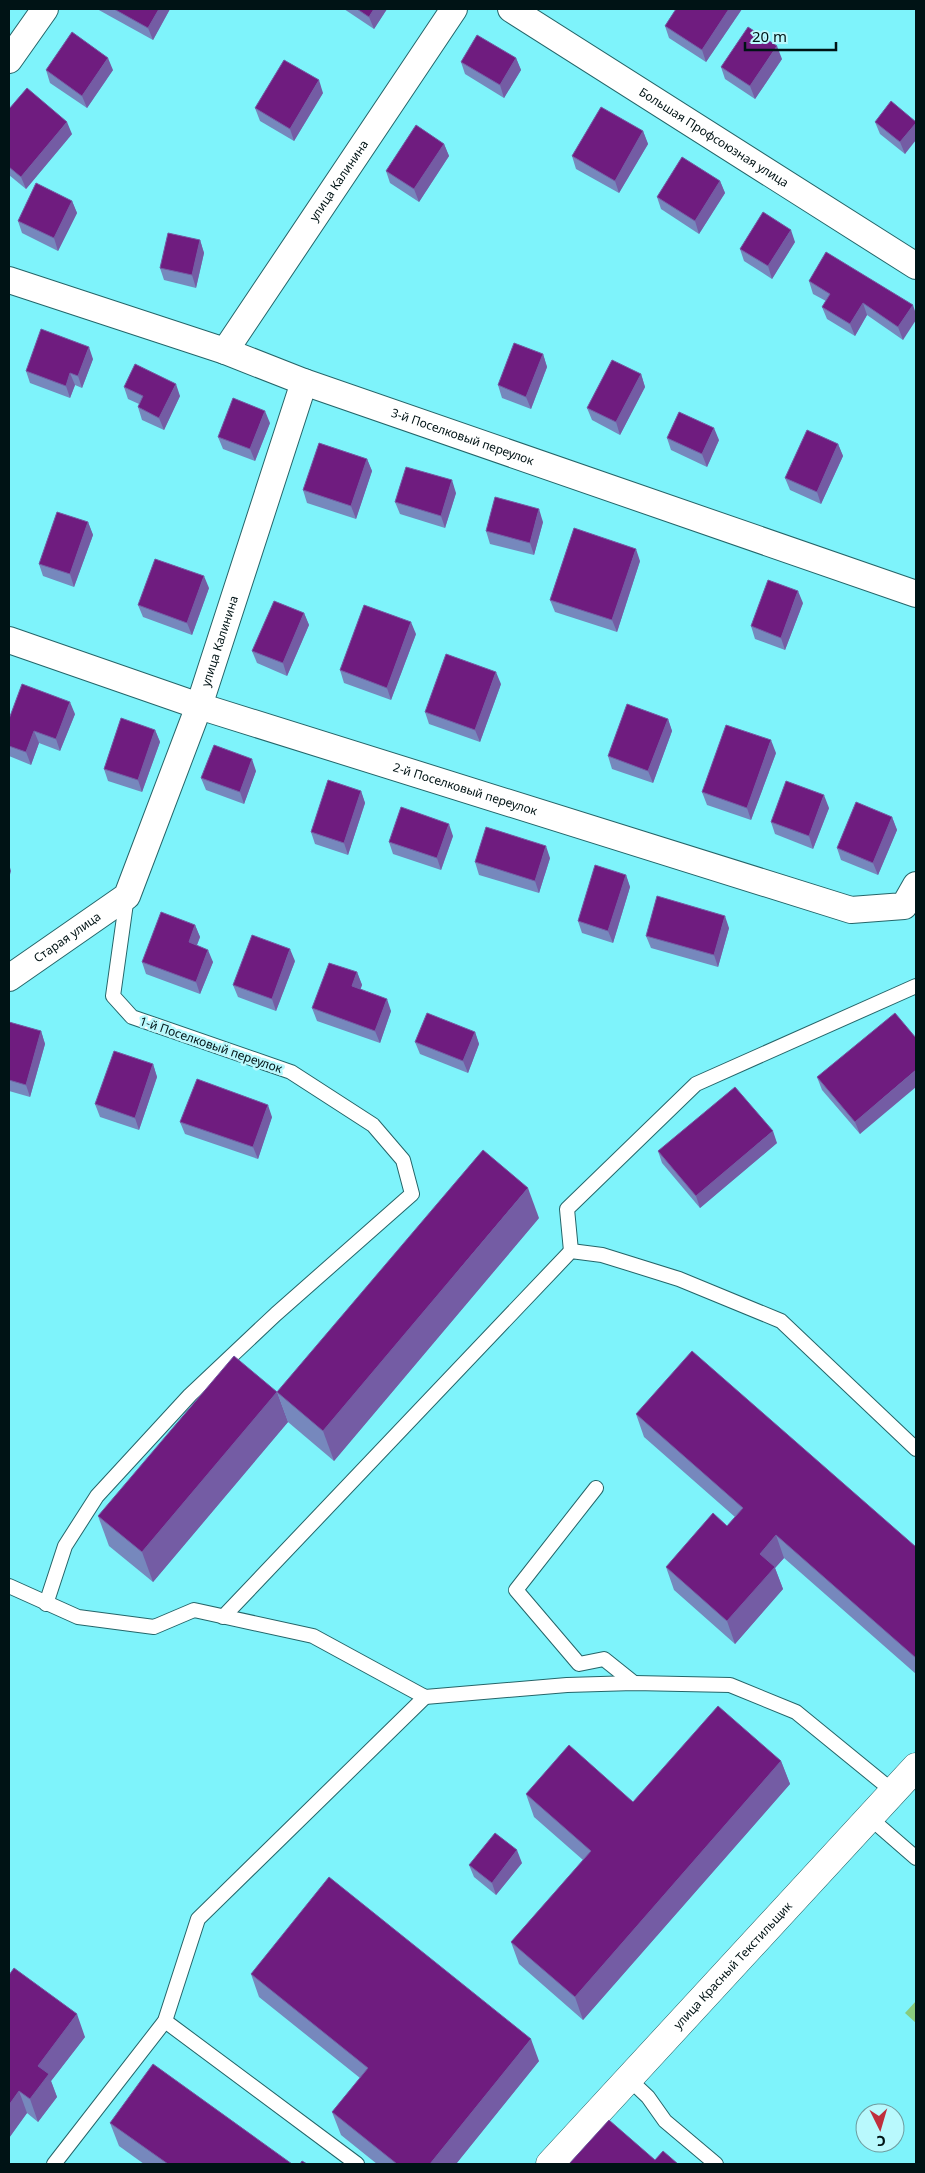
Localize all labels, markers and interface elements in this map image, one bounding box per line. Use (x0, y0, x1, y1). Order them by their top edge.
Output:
scale bar (745, 20, 836, 52)
text: 20 m (752, 26, 787, 46)
street label: Большая Профсоюзная улица (636, 83, 792, 191)
street label: улица Калинина (305, 136, 372, 224)
street label: 3-й Поселковый переулок (389, 404, 537, 469)
street label: улица Калинина (197, 593, 242, 689)
street label: 2-й Поселковый переулок (391, 758, 540, 819)
street label: Старая улица (30, 908, 104, 966)
street label: 1-й Поселковый переулок (138, 1012, 285, 1077)
street label: улица Красный Текстильщик (670, 1897, 796, 2033)
north arrow (855, 2103, 905, 2153)
text: С (876, 2132, 887, 2151)

